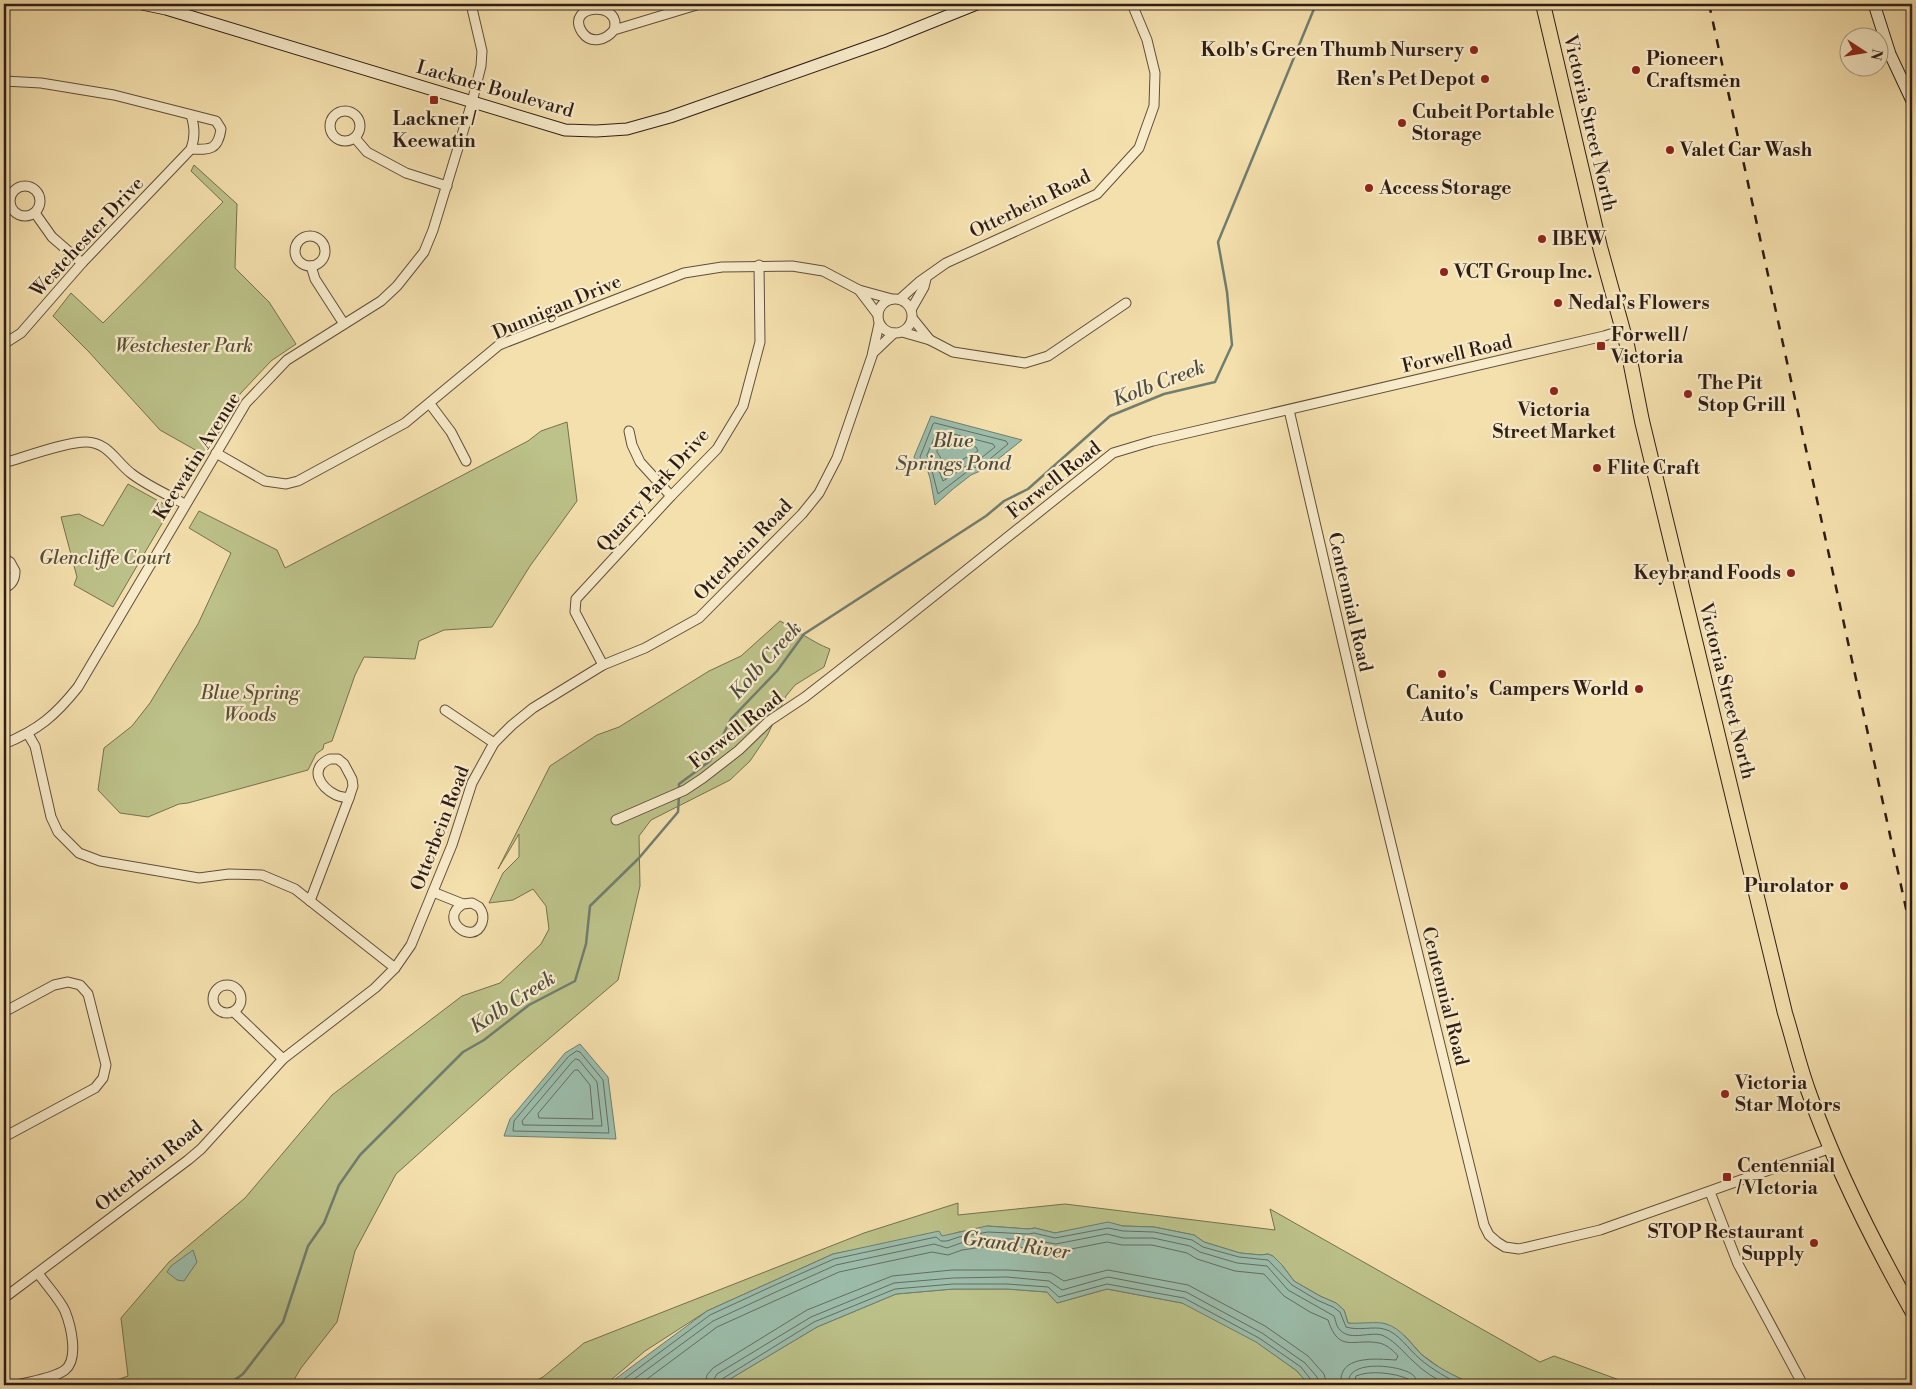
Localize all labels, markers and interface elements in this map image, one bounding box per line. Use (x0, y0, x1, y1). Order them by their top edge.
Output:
north arrow (1838, 28, 1888, 78)
street label: Victoria Street North (1558, 31, 1622, 214)
place label: Kolb's Green Thumb Nursery (1201, 38, 1464, 62)
marker: Kolb's Green Thumb Nursery (1468, 44, 1480, 56)
place label: Pioneer Craftsmen (1646, 47, 1741, 93)
text: N (1866, 47, 1886, 62)
street label: Lackner Boulevard (414, 55, 577, 123)
marker: Pioneer Craftsmen (1630, 64, 1642, 76)
place label: Ren's Pet Depot (1336, 67, 1475, 91)
marker: Ren's Pet Depot (1479, 73, 1491, 85)
marker: Lackner / Keewatin (428, 94, 440, 106)
place label: Cubeit Portable Storage (1412, 100, 1555, 146)
place label: Lackner / Keewatin (392, 107, 477, 153)
marker: Cubeit Portable Storage (1396, 117, 1408, 129)
place label: Valet Car Wash (1679, 138, 1812, 162)
marker: Valet Car Wash (1664, 144, 1676, 156)
street label: Otterbein Road (966, 164, 1095, 244)
street label: Westchester Drive (24, 172, 149, 303)
place label: Access Storage (1378, 176, 1511, 200)
marker: Access Storage (1363, 182, 1375, 194)
place label: IBEW (1552, 227, 1607, 251)
marker: IBEW (1536, 233, 1548, 245)
place label: VCT Group Inc. (1453, 260, 1592, 284)
marker: VCT Group Inc. (1438, 266, 1450, 278)
street label: Dunnigan Drive (489, 269, 625, 345)
place label: Nedal’s Flowers (1568, 291, 1710, 315)
marker: Nedal’s Flowers (1552, 297, 1564, 309)
place label: Forwell / Victoria (1610, 323, 1688, 369)
street label: Forwell Road (1399, 330, 1515, 378)
park label: Westchester Park (115, 334, 253, 358)
marker: Forwell / Victoria (1595, 340, 1607, 352)
water label: Kolb Creek (1109, 355, 1209, 413)
place label: The Pit Stop Grill (1698, 371, 1786, 417)
marker: Victoria Street Market (1548, 385, 1560, 397)
street label: Keewatin Avenue (148, 387, 246, 525)
marker: The Pit Stop Grill (1682, 388, 1694, 400)
place label: Victoria Street Market (1493, 398, 1616, 444)
street label: Quarry Park Drive (591, 423, 715, 557)
water label: Blue Springs Pond (895, 429, 1011, 477)
street label: Forwell Road (1002, 436, 1106, 524)
place label: Flite Craft (1607, 456, 1700, 480)
marker: Flite Craft (1591, 462, 1603, 474)
street label: Otterbein Road (689, 494, 798, 606)
street label: Centennial Road (1322, 530, 1378, 674)
park label: Glencliffe Court (39, 546, 172, 570)
place label: Keybrand Foods (1633, 561, 1781, 585)
marker: Keybrand Foods (1785, 567, 1797, 579)
street label: Victoria Street North (1693, 599, 1761, 782)
water label: Kolb Creek (724, 617, 808, 705)
marker: Canito's Auto (1436, 668, 1448, 680)
place label: Campers World (1489, 677, 1629, 701)
park label: Blue Spring Woods (199, 681, 301, 727)
place label: Canito's Auto (1406, 681, 1478, 727)
marker: Campers World (1633, 683, 1645, 695)
street label: Forwell Road (684, 686, 788, 774)
street label: Otterbein Road (405, 762, 475, 894)
place label: Purolator (1744, 874, 1834, 898)
marker: Purolator (1838, 880, 1850, 892)
street label: Centennial Road (1416, 924, 1474, 1068)
water label: Kolb Creek (466, 966, 560, 1040)
place label: Victoria Star Motors (1734, 1071, 1841, 1117)
marker: Victoria Star Motors (1719, 1088, 1731, 1100)
street label: Otterbein Road (90, 1115, 208, 1217)
place label: Centennial / VIctoria (1736, 1154, 1835, 1200)
marker: Centennial / VIctoria (1721, 1171, 1733, 1183)
place label: STOP Restaurant Supply (1648, 1220, 1804, 1266)
water label: Grand River (960, 1226, 1072, 1266)
marker: STOP Restaurant Supply (1808, 1237, 1820, 1249)

